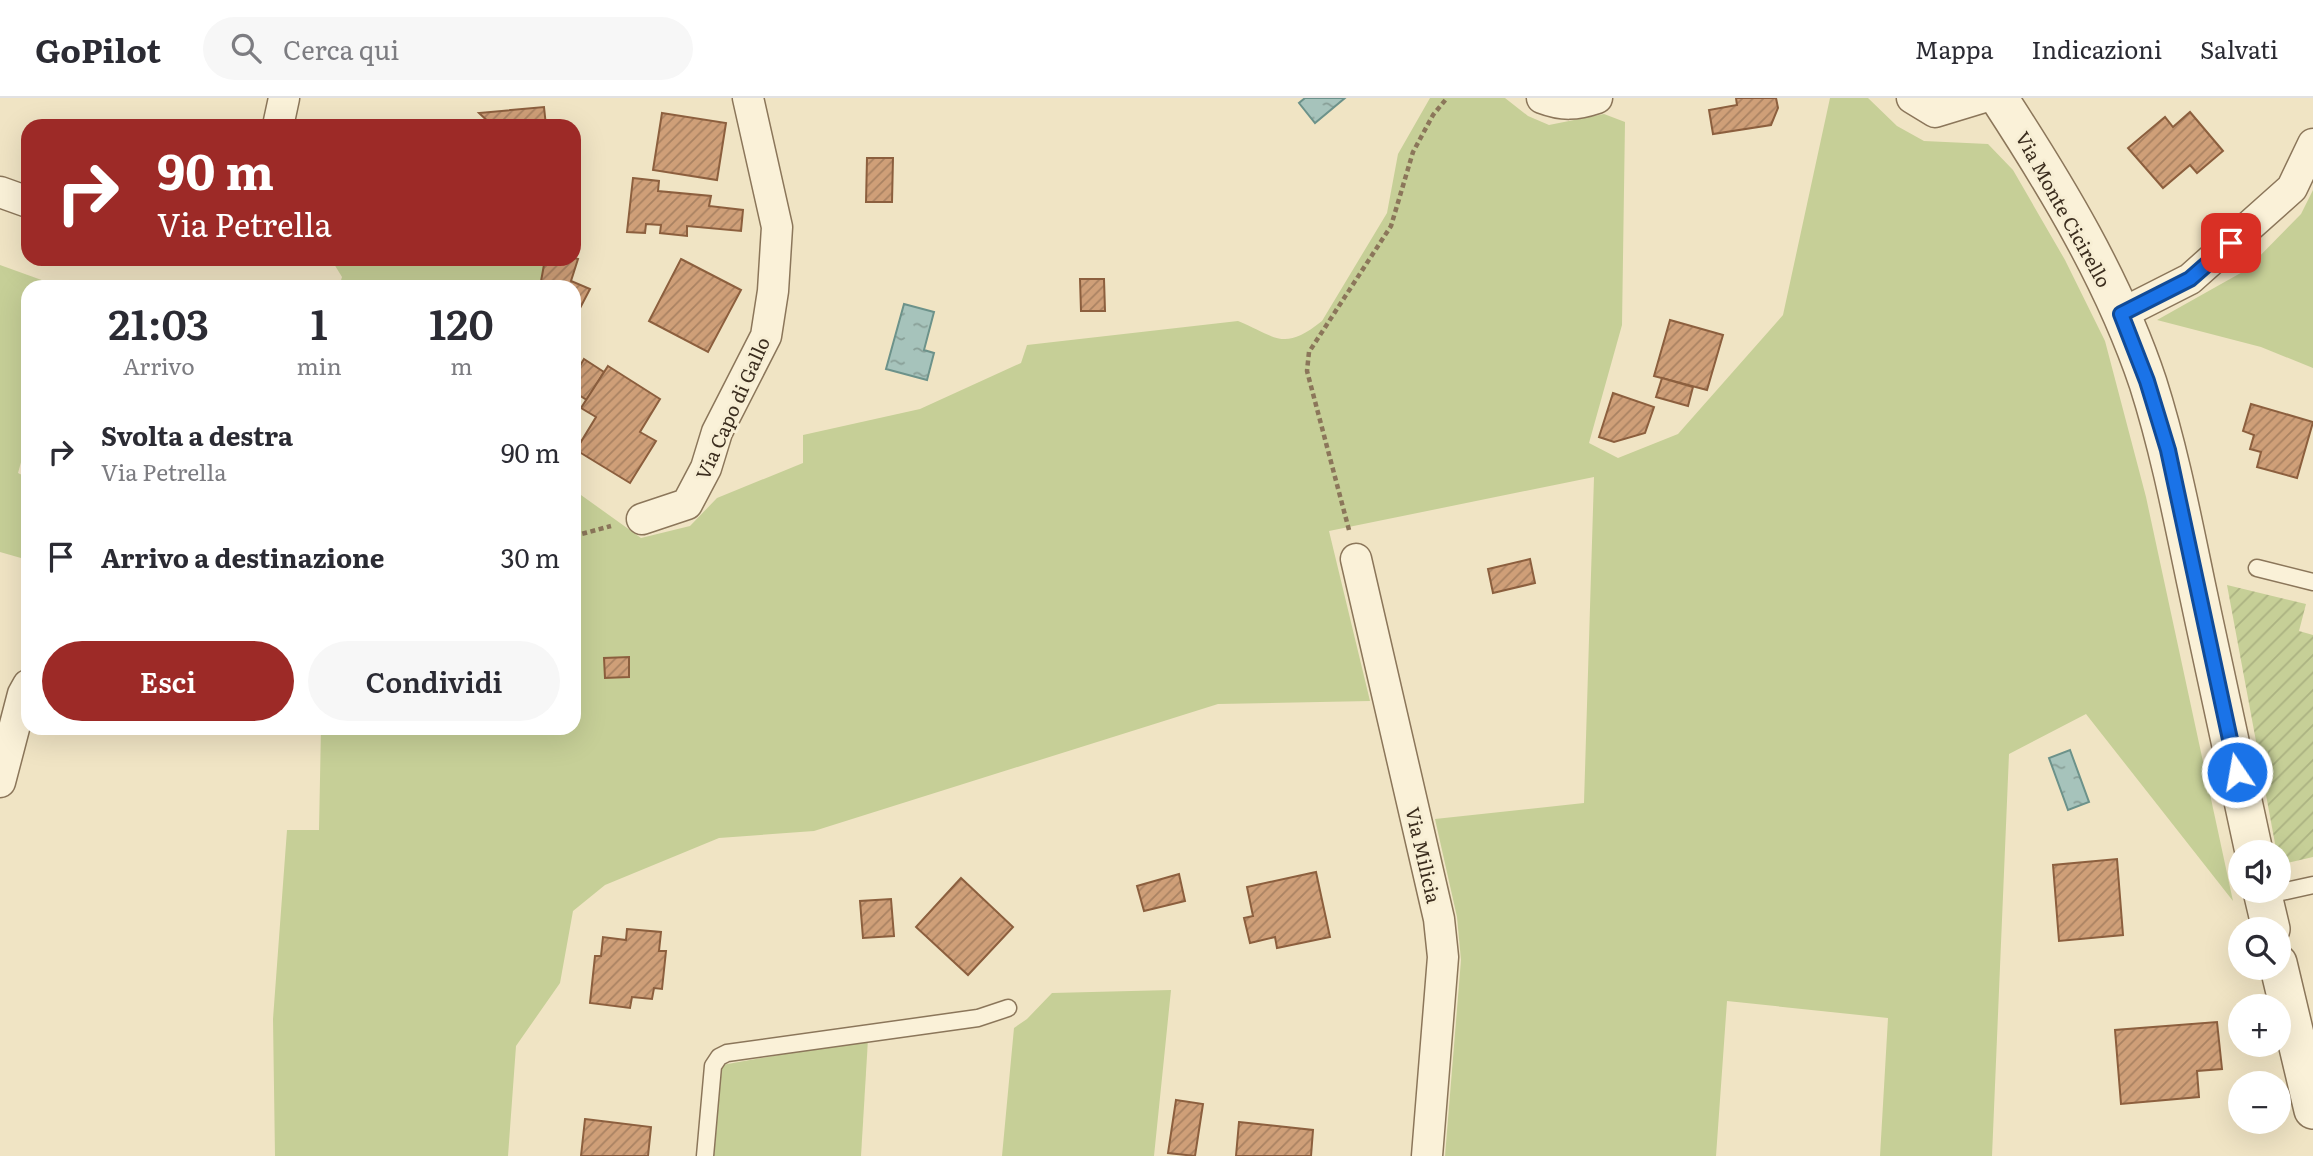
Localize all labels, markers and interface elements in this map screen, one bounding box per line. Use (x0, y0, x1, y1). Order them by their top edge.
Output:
search box (203, 17, 693, 80)
text: GoPilot (35, 24, 161, 73)
icon: search (227, 29, 265, 67)
text: Cerca qui (283, 29, 399, 68)
text: Mappa (1915, 31, 1993, 66)
text: Indicazioni (2031, 31, 2162, 66)
text: Salvati (2200, 31, 2278, 66)
street label: Via Monte Cicirello (2009, 126, 2119, 292)
text: 90 m (157, 132, 274, 205)
icon: right (42, 147, 133, 238)
text: Via Petrella (157, 199, 332, 247)
pin (2201, 213, 2261, 273)
icon: arrive (2212, 224, 2250, 262)
text: 21:03 (108, 291, 209, 353)
text: 1 (311, 291, 328, 353)
text: 120 (429, 291, 494, 353)
street label: Via Capo di Gallo (688, 332, 776, 484)
text: Arrivo (123, 348, 195, 382)
text: min (297, 348, 342, 382)
text: m (450, 348, 473, 382)
text: Svolta a destra (101, 415, 293, 454)
text: 90 m (501, 432, 560, 471)
icon: right (42, 433, 80, 471)
text: Via Petrella (101, 454, 227, 488)
text: Arrivo a destinazione (101, 537, 385, 576)
text: 30 m (500, 537, 560, 576)
icon: arrive (42, 538, 80, 576)
button: Esci (42, 641, 294, 721)
button: Condividi (308, 641, 560, 721)
position arrow (2200, 735, 2274, 809)
street label: Via Milicia (1399, 804, 1449, 907)
map controls (2228, 840, 2291, 1134)
button: sound (2228, 840, 2291, 903)
button: search (2228, 917, 2291, 980)
button: + (2228, 994, 2291, 1057)
button: − (2228, 1071, 2291, 1134)

